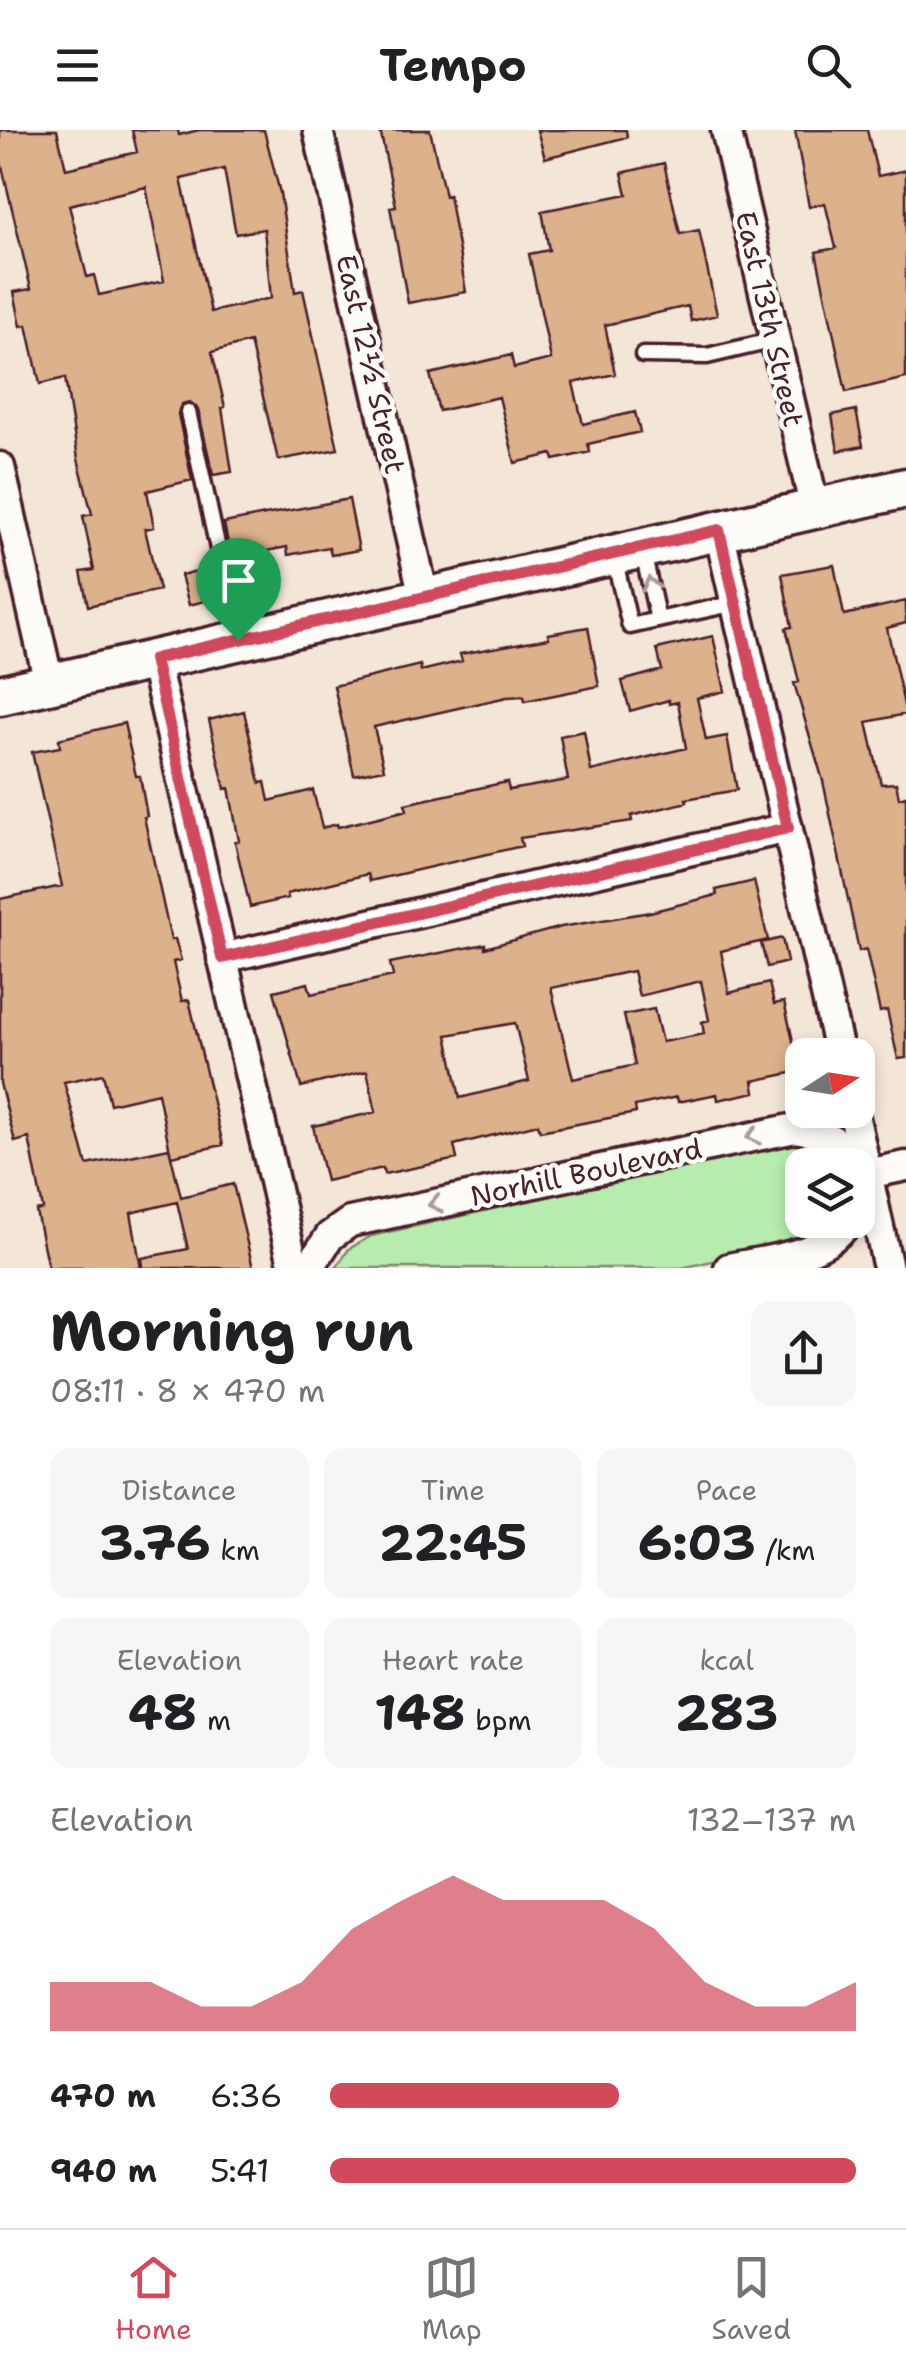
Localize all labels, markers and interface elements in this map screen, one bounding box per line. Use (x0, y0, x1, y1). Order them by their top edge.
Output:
text: Tempo (379, 35, 527, 95)
icon: menu (50, 38, 105, 93)
icon: search (801, 38, 856, 93)
street label: East 13th Street (727, 207, 813, 431)
street label: East 12½ Street (327, 251, 415, 477)
pin (196, 538, 281, 641)
icon: arrive (211, 553, 266, 608)
one-way arrow (641, 576, 662, 593)
north arrow (785, 1038, 875, 1128)
map controls (785, 1038, 875, 1238)
one-way arrow (745, 1125, 762, 1146)
street label: Norhill Boulevard (467, 1129, 705, 1215)
button: layers (785, 1148, 875, 1238)
one-way arrow (427, 1192, 444, 1213)
text: Morning run (50, 1294, 414, 1368)
button: share (751, 1301, 856, 1406)
text: 08:11 · 8 × 470 m (50, 1369, 325, 1412)
text: Distance (122, 1471, 237, 1509)
text: Time (421, 1471, 485, 1509)
text: Pace (696, 1471, 757, 1509)
text: 3.76 (99, 1509, 211, 1576)
text: 22:45 (379, 1509, 527, 1576)
text: 6:03 (638, 1509, 756, 1576)
text: km (211, 1531, 260, 1569)
text: /km (756, 1531, 815, 1569)
text: Elevation (117, 1641, 242, 1679)
text: Heart rate (382, 1641, 524, 1679)
text: kcal (699, 1641, 754, 1679)
text: 48 (128, 1679, 197, 1746)
text: 148 (374, 1679, 466, 1746)
text: 283 (675, 1679, 779, 1746)
text: m (197, 1701, 231, 1739)
text: bpm (466, 1701, 532, 1739)
text: Elevation (50, 1798, 193, 1841)
text: 132–137 m (687, 1798, 856, 1841)
text: 470 m (50, 2074, 156, 2117)
text: 6:36 (210, 2074, 282, 2117)
text: 940 m (50, 2149, 157, 2192)
text: 5:41 (210, 2149, 269, 2192)
tab: Home (115, 2250, 192, 2348)
tab: Map (422, 2250, 482, 2348)
tab: Saved (712, 2250, 791, 2348)

